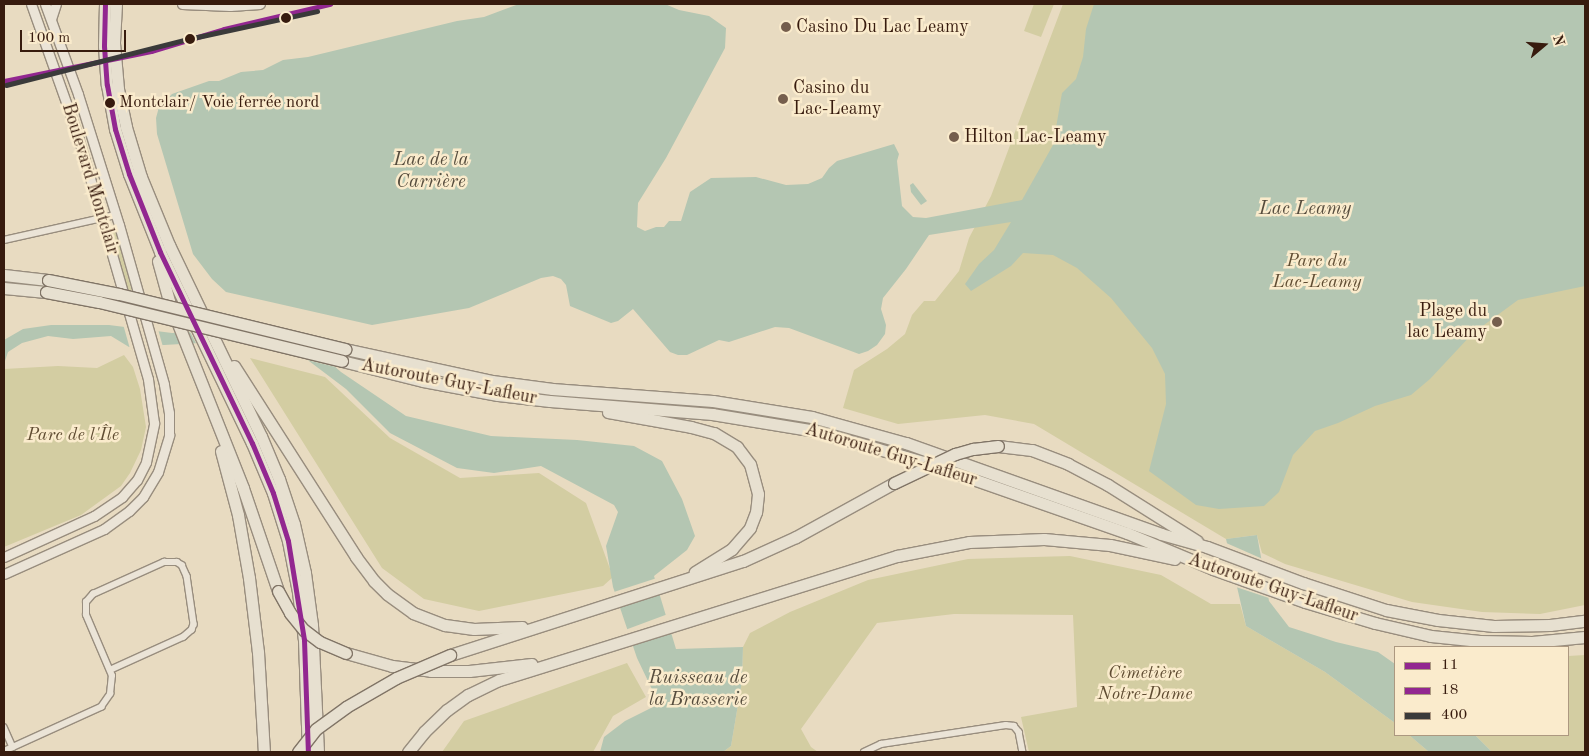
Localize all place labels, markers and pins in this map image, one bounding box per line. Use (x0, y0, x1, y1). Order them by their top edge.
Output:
unlabelled marker (281, 13, 291, 23)
place label: Casino Du Lac Leamy (796, 16, 969, 38)
marker: Casino Du Lac Leamy (780, 21, 792, 33)
unlabelled marker (185, 34, 195, 44)
place label: Casino du Lac-Leamy (793, 78, 882, 120)
place label: Montclair/ Voie ferrée nord (119, 93, 319, 113)
marker: Casino du Lac-Leamy (777, 93, 789, 105)
marker: Montclair/ Voie ferrée nord (105, 98, 115, 108)
place label: Hilton Lac-Leamy (964, 126, 1106, 148)
marker: Hilton Lac-Leamy (948, 131, 960, 143)
place label: Plage du lac Leamy (1407, 301, 1487, 344)
marker: Plage du lac Leamy (1491, 316, 1503, 328)

